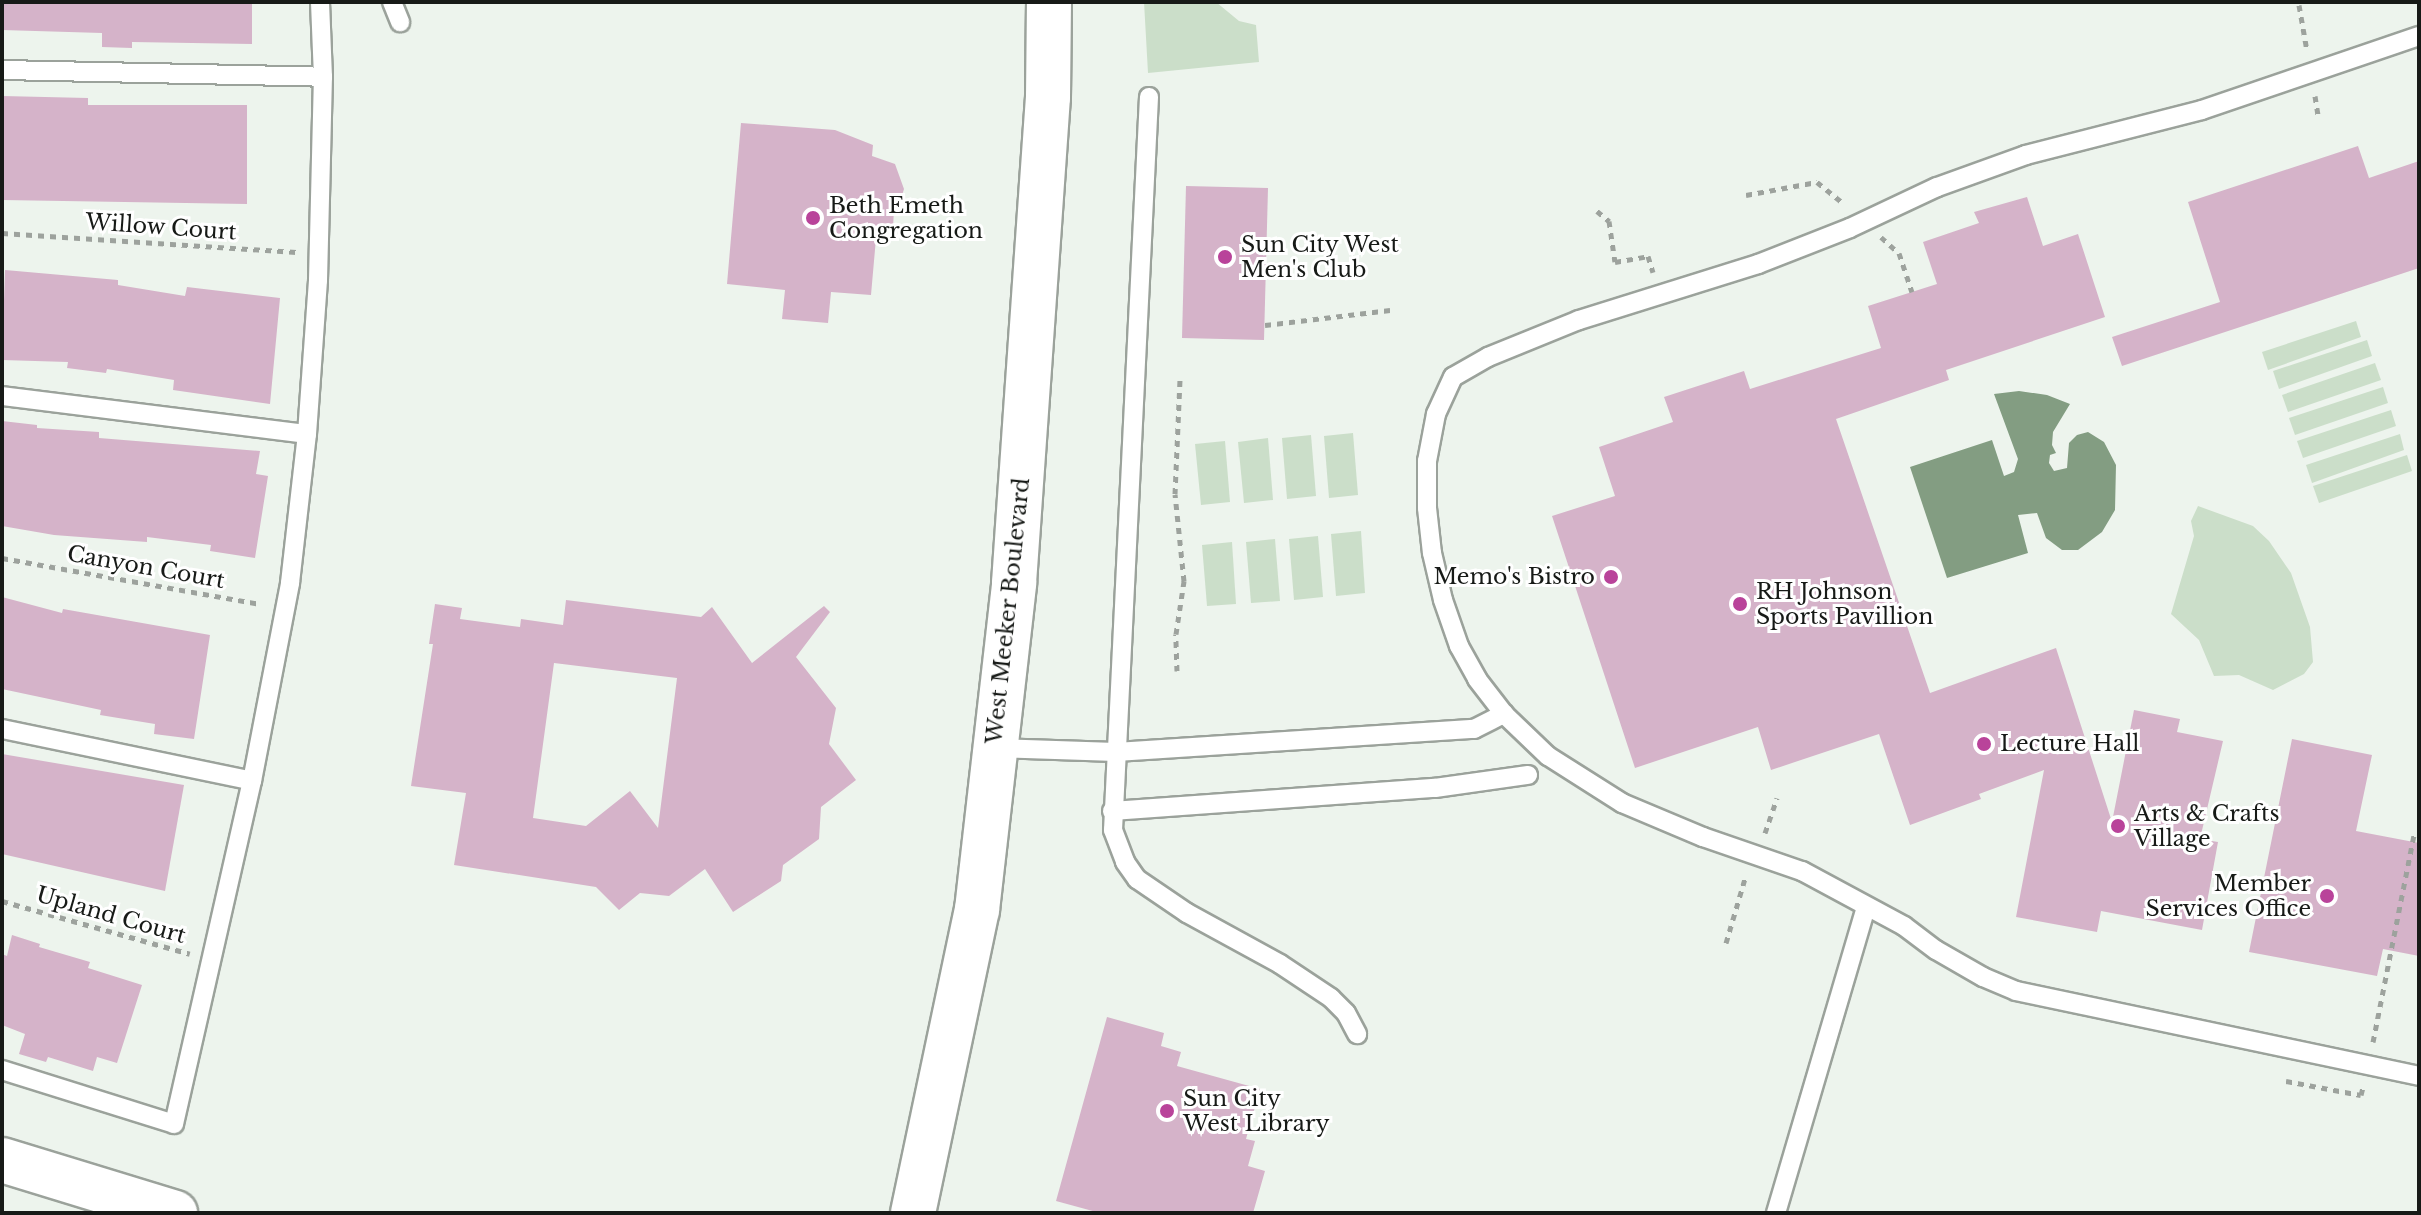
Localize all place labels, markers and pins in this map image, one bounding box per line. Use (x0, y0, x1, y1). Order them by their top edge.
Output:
place label: Beth Emeth Congregation (829, 192, 983, 244)
marker: Beth Emeth Congregation (804, 209, 822, 227)
place label: Sun City West Men's Club (1241, 231, 1400, 282)
marker: Sun City West Men's Club (1216, 248, 1234, 266)
place label: Memo's Bistro (1433, 564, 1595, 590)
marker: Memo's Bistro (1602, 568, 1620, 586)
place label: RH Johnson Sports Pavillion (1756, 578, 1933, 630)
marker: RH Johnson Sports Pavillion (1731, 595, 1749, 613)
place label: Lecture Hall (2000, 731, 2139, 757)
marker: Lecture Hall (1975, 735, 1993, 753)
place label: Arts & Crafts Village (2134, 800, 2279, 852)
marker: Arts & Crafts Village (2109, 817, 2127, 835)
place label: Member Services Office (2145, 870, 2311, 922)
marker: Member Services Office (2318, 887, 2336, 905)
place label: Sun City West Library (1183, 1085, 1330, 1136)
marker: Sun City West Library (1158, 1102, 1176, 1120)

